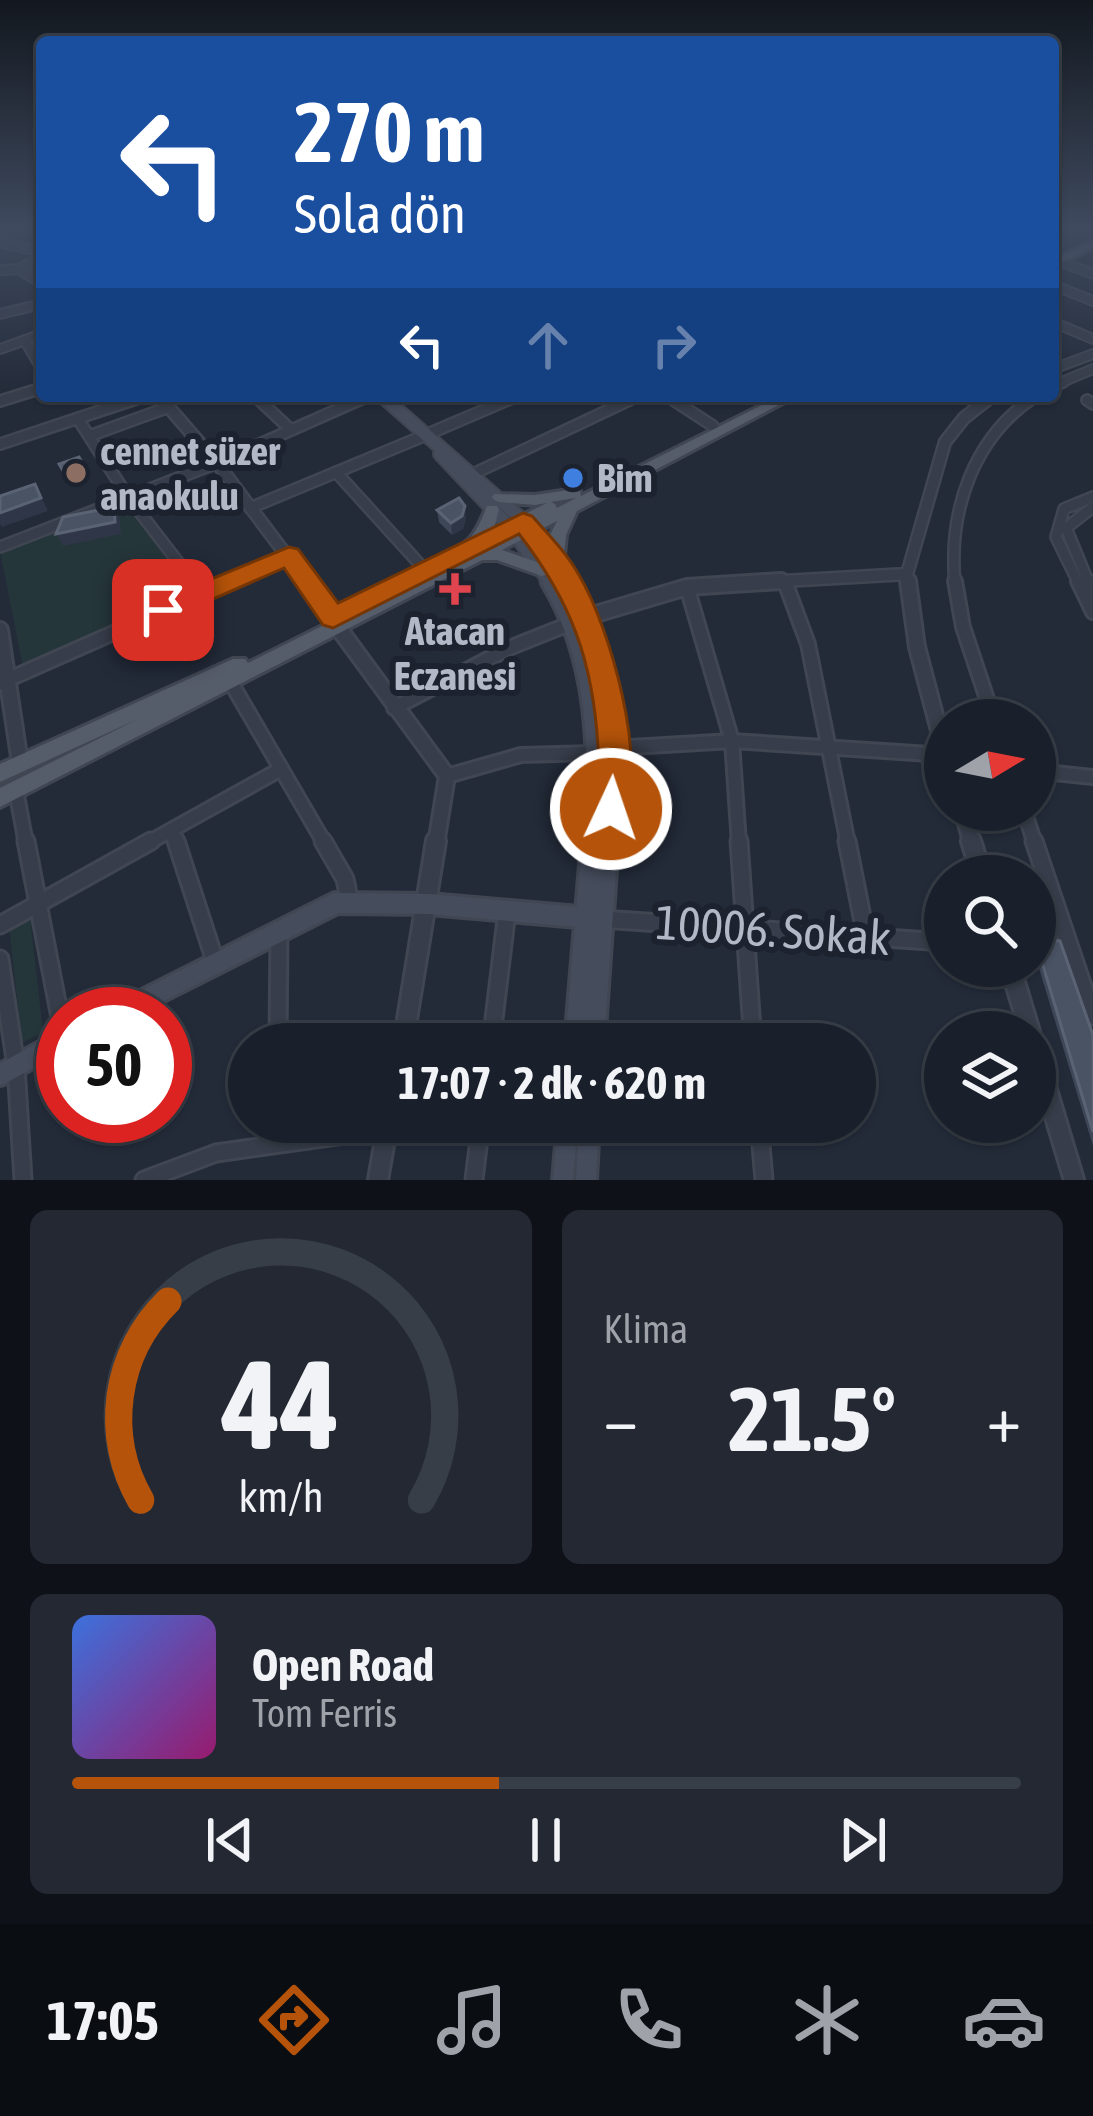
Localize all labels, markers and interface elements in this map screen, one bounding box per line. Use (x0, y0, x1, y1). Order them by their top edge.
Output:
icon: left (96, 84, 252, 240)
text: 270 m (294, 84, 484, 180)
text: Sola dön (294, 183, 466, 244)
icon: left (389, 312, 455, 378)
icon: ahead (515, 312, 581, 378)
icon: right (641, 312, 707, 378)
place label: cennet süzer anaokulu (100, 429, 281, 518)
place label: Bim (597, 456, 653, 500)
marker: cennet süzer anaokulu (63, 460, 89, 486)
marker: Bim (560, 465, 586, 491)
pin (112, 559, 214, 661)
marker: Atacan Eczanesi (442, 576, 468, 602)
icon: arrive (130, 577, 196, 643)
place label: Atacan Eczanesi (394, 609, 516, 698)
north arrow (924, 699, 1056, 831)
map controls (924, 699, 1056, 1143)
position arrow (548, 746, 674, 872)
button: search (924, 855, 1056, 987)
street label: 10006. Sokak (654, 894, 892, 965)
speed limit sign: 50 (36, 987, 192, 1143)
button: layers (924, 1011, 1056, 1143)
text: 17:07 · 2 dk · 620 m (398, 1057, 706, 1109)
text: Klima (604, 1307, 688, 1351)
text: 44 (221, 1332, 339, 1475)
text: 21.5° (728, 1367, 896, 1470)
text: − (604, 1380, 638, 1456)
text: + (987, 1380, 1021, 1456)
text: km/h (238, 1472, 323, 1521)
text: Open Road (252, 1639, 434, 1691)
text: Tom Ferris (252, 1691, 397, 1735)
icon: previous (197, 1807, 263, 1873)
icon: pause (513, 1807, 579, 1873)
icon: next (830, 1807, 896, 1873)
icon: directions (252, 1978, 336, 2062)
icon: music (430, 1978, 514, 2062)
icon: phone (607, 1978, 691, 2062)
icon: climate (785, 1978, 869, 2062)
icon: car (962, 1978, 1046, 2062)
text: 17:05 (47, 1990, 159, 2051)

